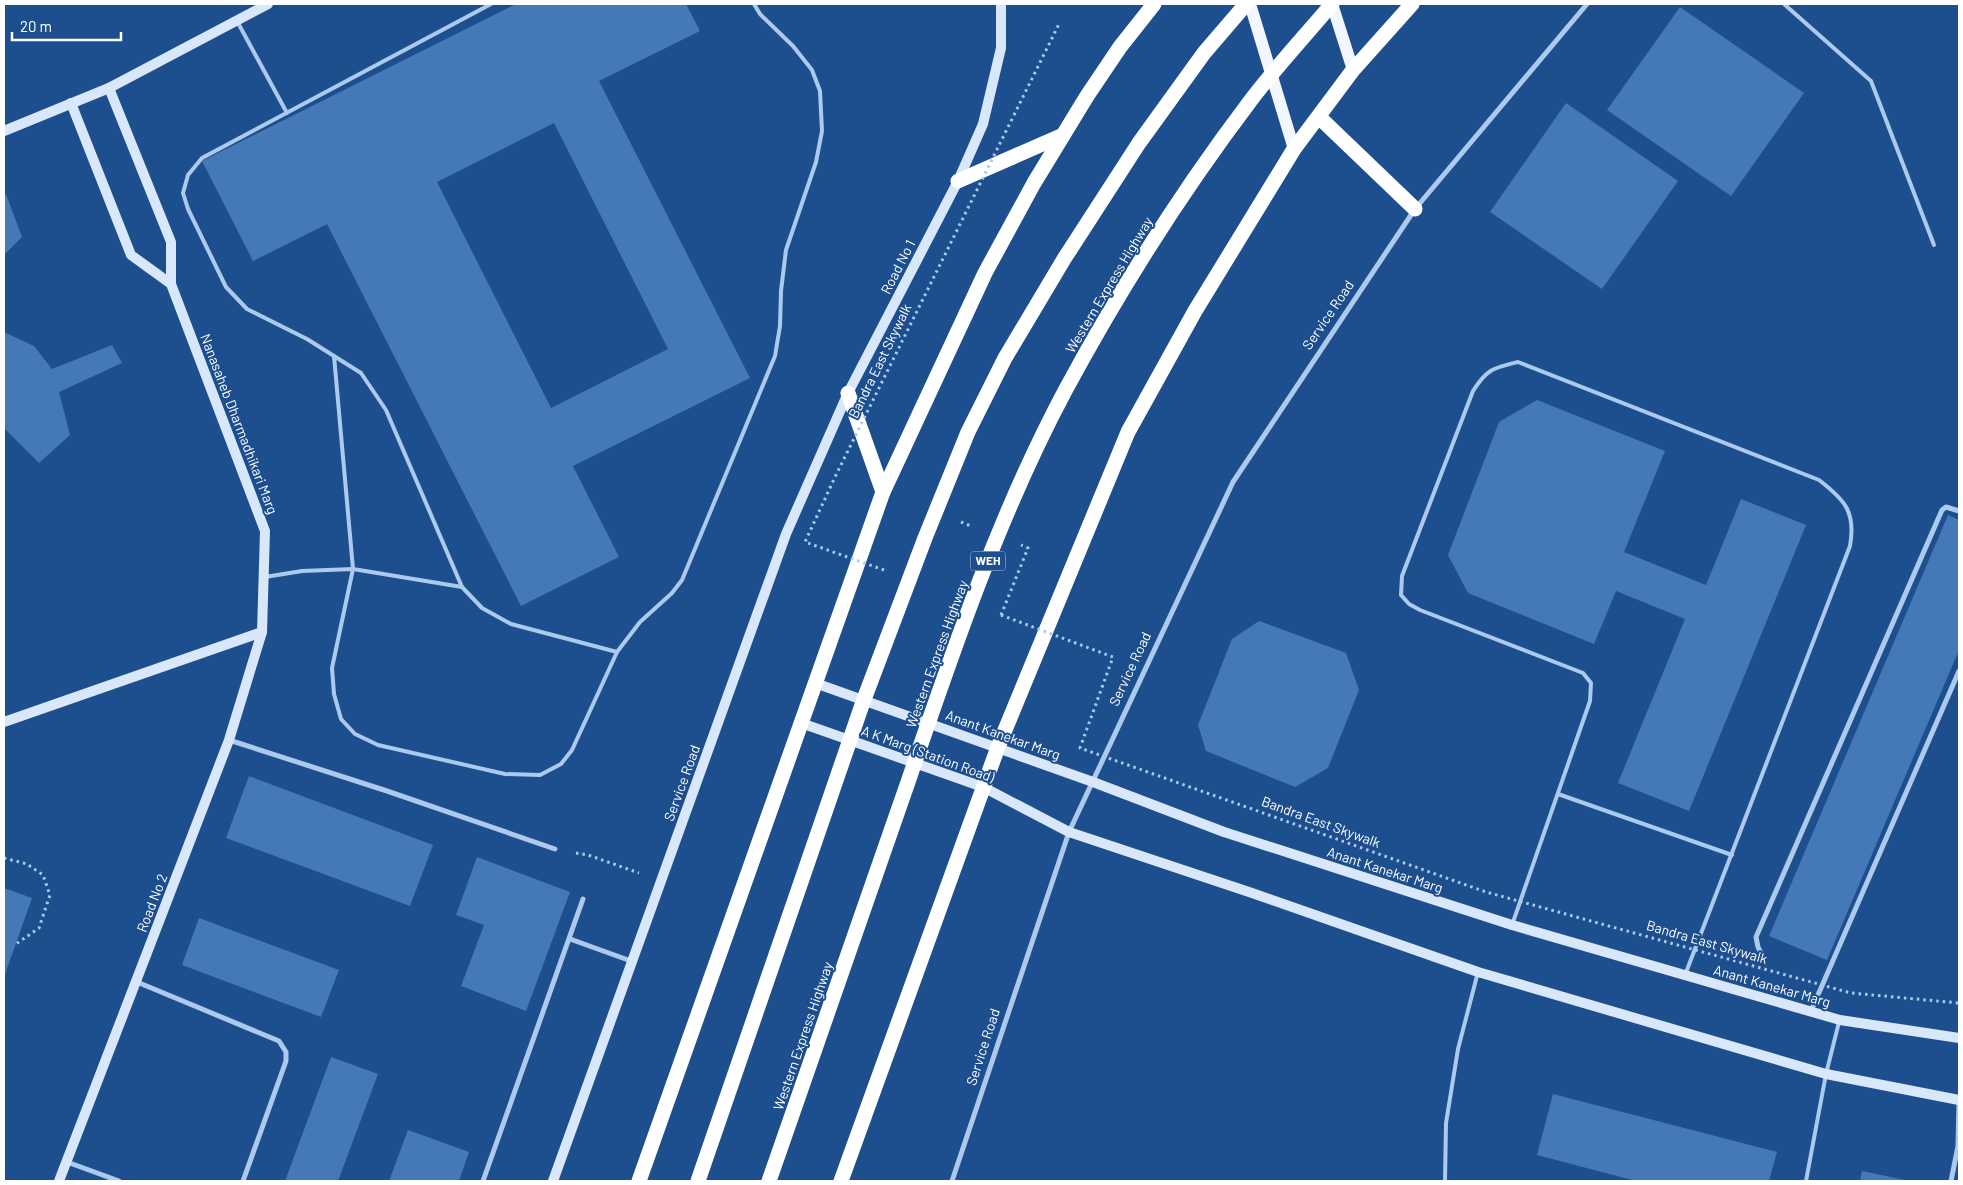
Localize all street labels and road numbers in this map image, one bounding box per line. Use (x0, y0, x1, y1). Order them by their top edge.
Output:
street label: Western Express Highway (1061, 213, 1156, 356)
street label: Road No 1 (877, 237, 918, 297)
street label: Service Road (1298, 277, 1357, 353)
street label: Bandra East Skywalk (844, 301, 915, 421)
street label: Nanasaheb Dharmadhikari Marg (197, 331, 282, 516)
road number: WEH (970, 552, 1006, 570)
street label: Western Express Highway (902, 577, 971, 730)
street label: Service Road (1105, 629, 1154, 709)
street label: Anant Kanekar Marg (944, 706, 1063, 763)
street label: A K Marg (Station Road) (859, 722, 997, 786)
street label: Service Road (660, 742, 703, 823)
street label: Bandra East Skywalk (1259, 792, 1383, 851)
street label: Anant Kanekar Marg (1325, 843, 1445, 896)
street label: Road No 2 (133, 871, 170, 934)
street label: Bandra East Skywalk (1645, 916, 1770, 967)
street label: Western Express Highway (769, 959, 836, 1112)
street label: Anant Kanekar Marg (1712, 961, 1833, 1010)
street label: Service Road (962, 1006, 1003, 1087)

